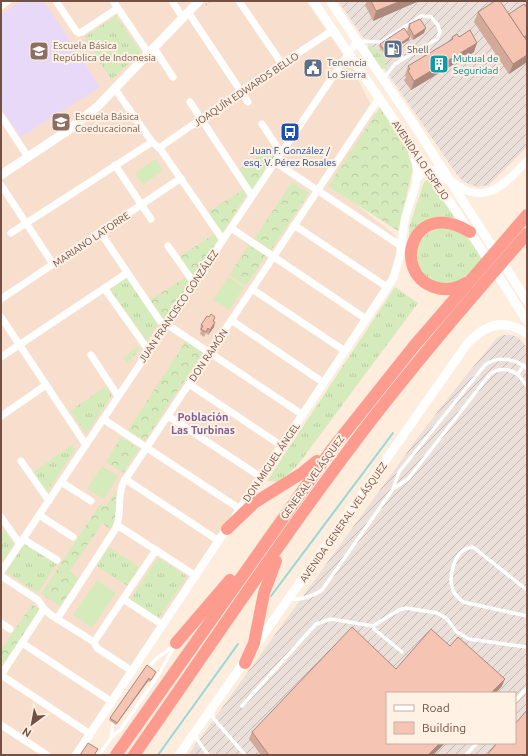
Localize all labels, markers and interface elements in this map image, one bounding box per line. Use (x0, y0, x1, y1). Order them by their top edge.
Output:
fuel station icon: Shell (382, 38, 404, 60)
school or university icon: Escuela Básica República de Indonesia (28, 40, 50, 62)
place label: Escuela Básica República de Indonesia (53, 40, 156, 63)
place label: Shell (407, 44, 429, 55)
street label: JOAQUÍN EDWARDS BELLO (191, 49, 301, 129)
building icon: Mutual de Seguridad (428, 53, 450, 75)
place label: Mutual de Seguridad (453, 53, 498, 76)
public building icon: Tenencia Lo Sierra (302, 57, 324, 79)
place label: Tenencia Lo Sierra (327, 57, 367, 80)
school or university icon: Escuela Básica Coeducacional (50, 111, 72, 133)
place label: Escuela Básica Coeducacional (75, 111, 141, 134)
street label: AVENIDA LO ESPEJO (390, 118, 451, 202)
bus stop icon: Juan F. González / esq. V. Pérez Rosales (279, 121, 301, 143)
place label: Juan F. González / esq. V. Pérez Rosales (244, 145, 336, 168)
street label: MARIANO LATORRE (51, 209, 132, 269)
street label: JUAN FRANCISCO GONZÁLEZ (136, 247, 220, 365)
street label: DON RAMÓN (186, 326, 230, 384)
district label: Población Las Turbinas (171, 411, 235, 436)
street label: DON MIGUEL ÁNGEL (240, 420, 302, 504)
street label: GENERAL VELÁSQUEZ (278, 433, 347, 521)
street label: AVENIDA GENERAL VELÁSQUEZ (297, 459, 389, 584)
legend (386, 692, 516, 744)
text: Road (422, 701, 450, 714)
north arrow (12, 704, 52, 744)
text: Building (422, 721, 466, 734)
text: N (20, 725, 33, 740)

